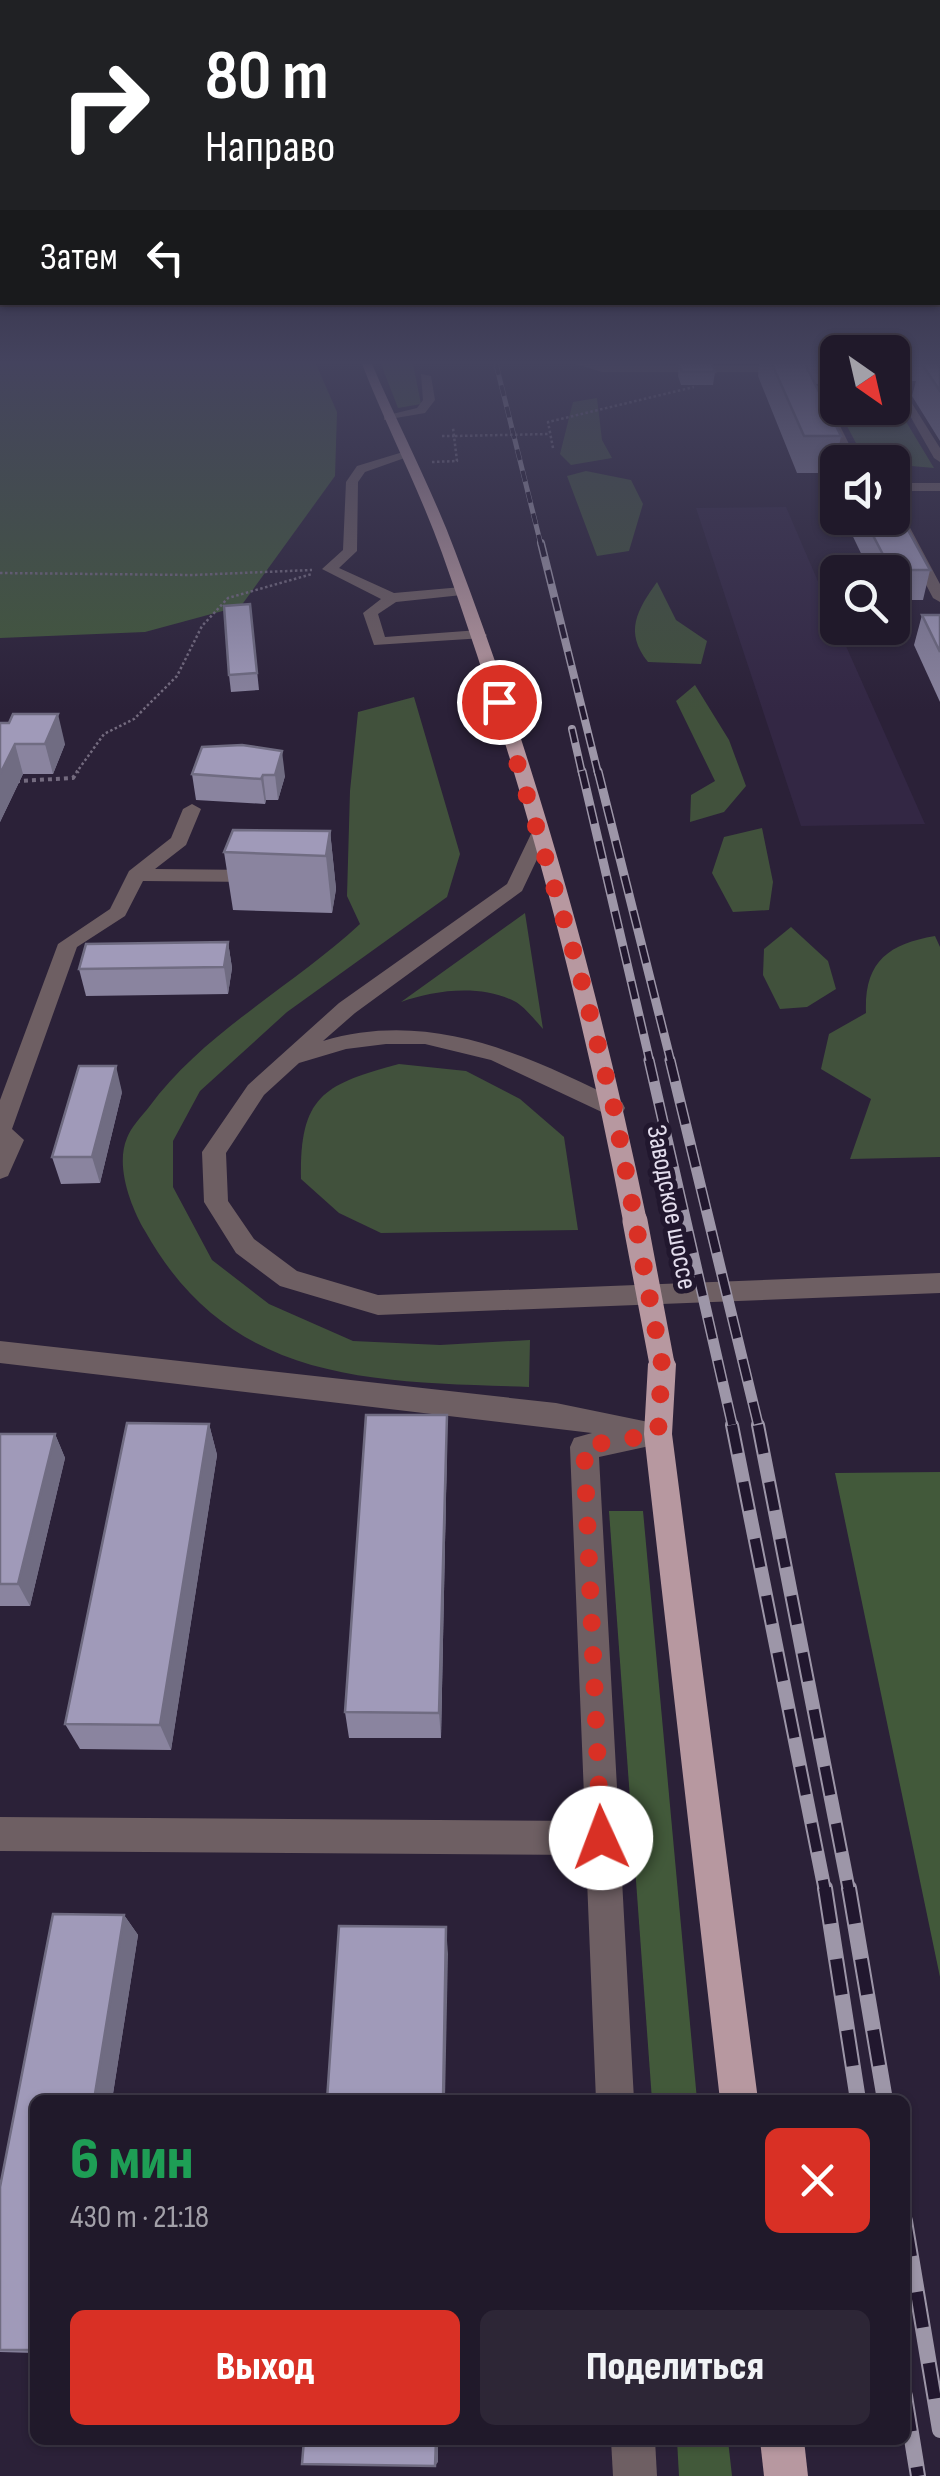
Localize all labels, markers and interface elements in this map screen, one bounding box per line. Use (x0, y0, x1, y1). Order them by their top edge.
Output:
text: 80 m (205, 35, 329, 119)
icon: right (40, 40, 170, 170)
text: Направо (205, 120, 335, 175)
icon: left (138, 230, 193, 285)
text: Затем (40, 235, 118, 280)
north arrow (820, 335, 910, 425)
map controls (820, 335, 910, 645)
button: sound (820, 445, 910, 535)
button: search (820, 555, 910, 645)
pin (457, 660, 542, 745)
icon: arrive (472, 675, 527, 730)
street label: Заводское шоссе (639, 1122, 704, 1292)
position arrow (549, 1786, 653, 1890)
text: 6 мин (70, 2124, 194, 2196)
button: close (765, 2128, 870, 2233)
text: 430 m · 21:18 (70, 2198, 209, 2237)
button: Выход (70, 2310, 460, 2425)
button: Поделиться (480, 2310, 870, 2425)

